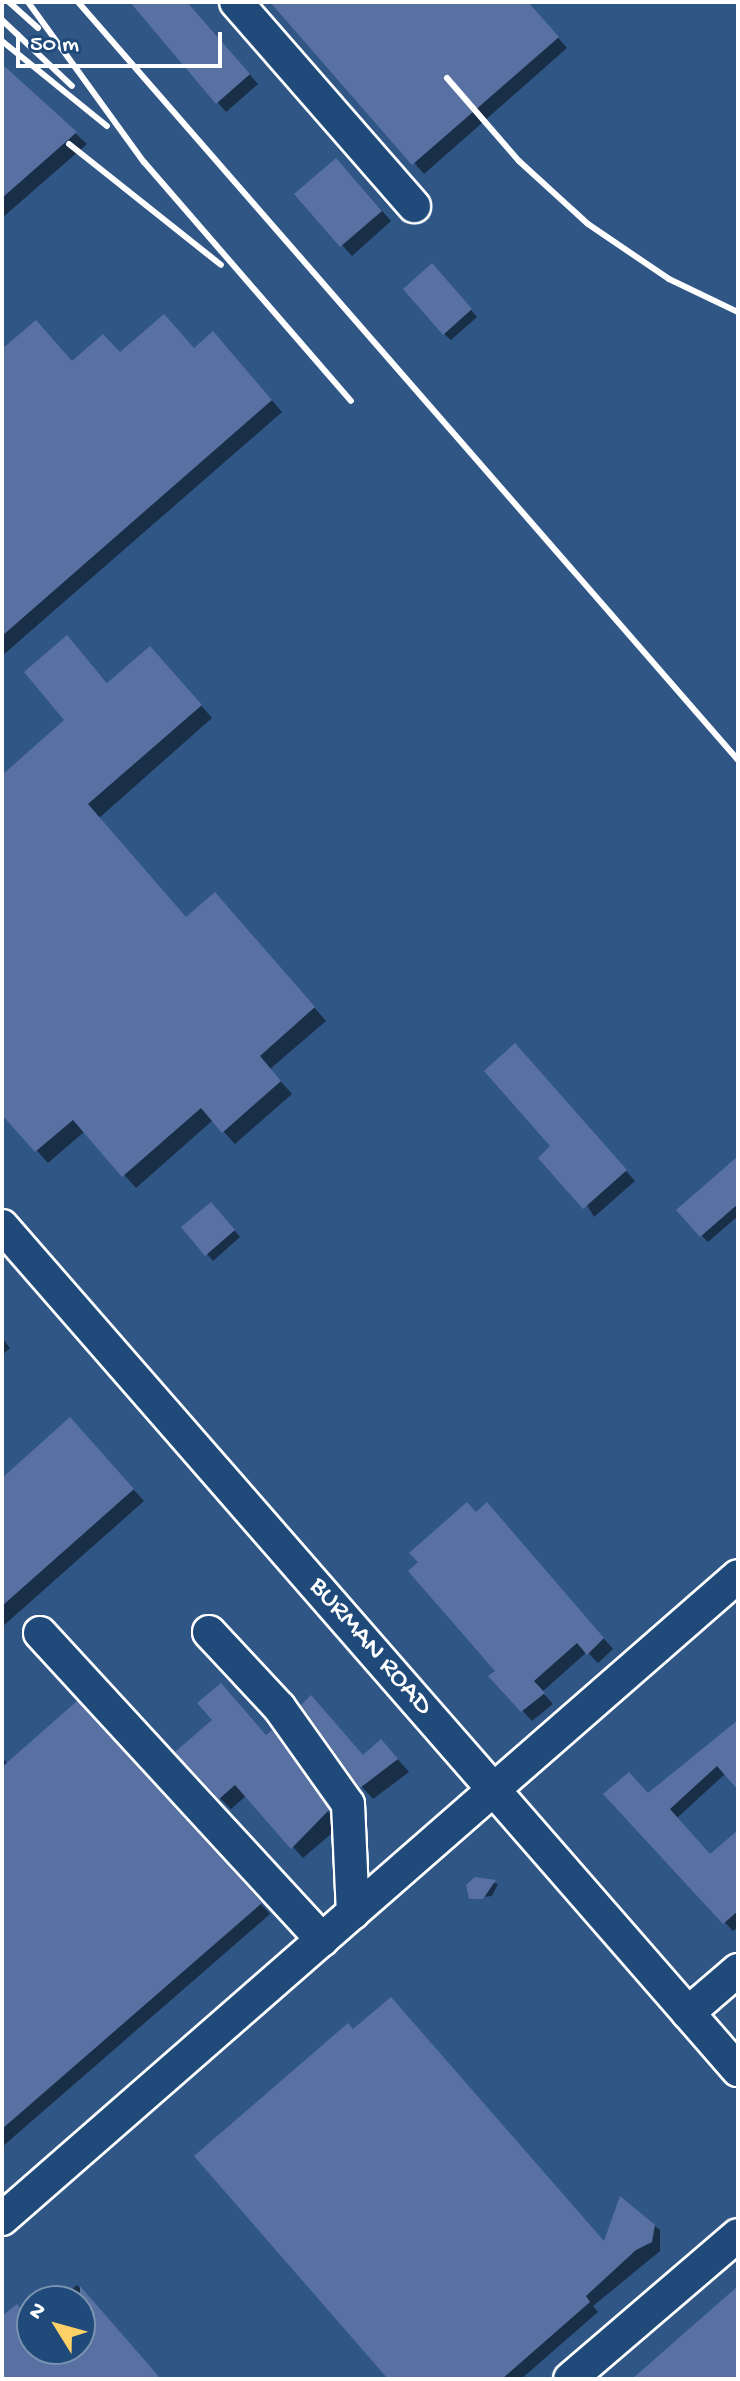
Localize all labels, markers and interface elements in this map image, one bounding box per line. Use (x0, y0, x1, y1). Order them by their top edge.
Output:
scale bar (20, 16, 226, 66)
text: 50 m (30, 31, 79, 60)
street label: BURMAN ROAD (301, 1571, 439, 1723)
north arrow (16, 2285, 96, 2365)
text: N (24, 2298, 53, 2325)

